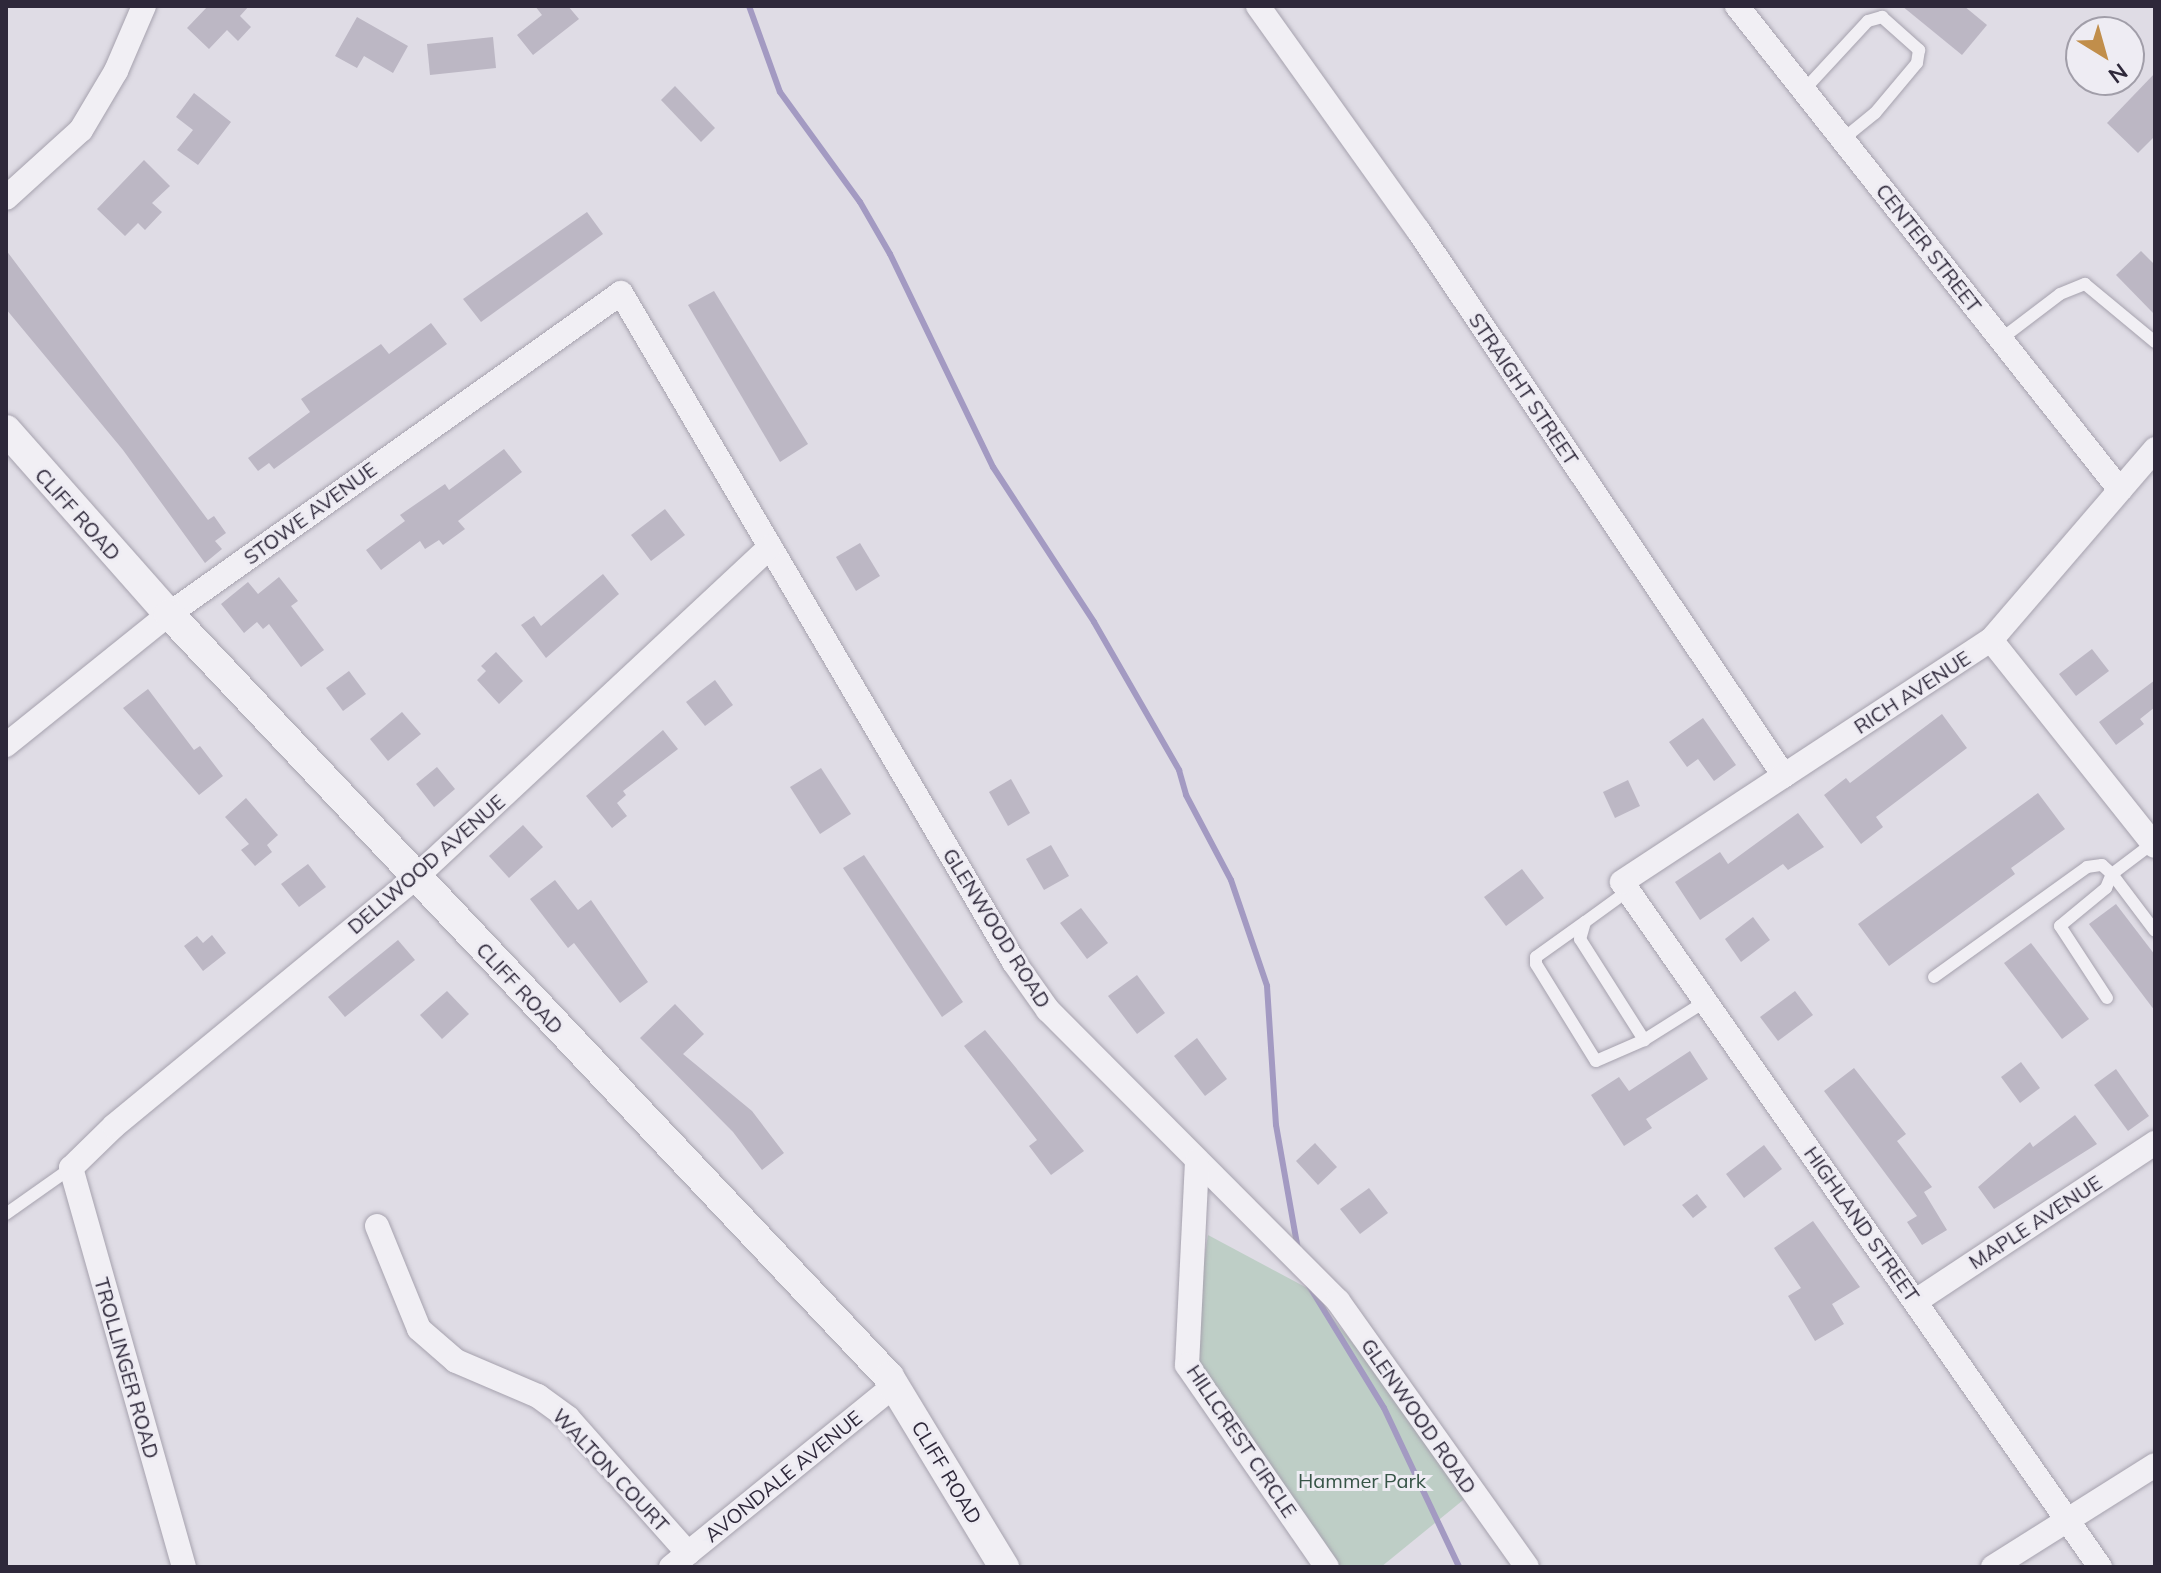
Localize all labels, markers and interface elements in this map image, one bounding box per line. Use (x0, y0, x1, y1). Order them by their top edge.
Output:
north arrow (2065, 16, 2145, 96)
text: N (2103, 57, 2133, 90)
street label: CENTER STREET (1871, 179, 1987, 317)
street label: STRAIGHT STREET (1464, 308, 1584, 470)
street label: STOWE AVENUE (239, 457, 381, 569)
street label: CLIFF ROAD (30, 463, 126, 565)
street label: RICH AVENUE (1849, 645, 1975, 739)
street label: DELLWOOD AVENUE (343, 789, 509, 939)
street label: GLENWOOD ROAD (938, 844, 1056, 1012)
street label: CLIFF ROAD (472, 937, 568, 1039)
street label: HIGHLAND STREET (1799, 1142, 1925, 1306)
street label: MAPLE AVENUE (1964, 1170, 2106, 1274)
street label: TROLLINGER ROAD (90, 1275, 164, 1461)
street label: GLENWOOD ROAD (1356, 1334, 1482, 1498)
street label: HILLCREST CIRCLE (1182, 1360, 1302, 1522)
street label: WALTON COURT (548, 1403, 674, 1537)
street label: AVONDALE AVENUE (699, 1405, 867, 1547)
street label: CLIFF ROAD (907, 1416, 987, 1528)
park label: Hammer Park (1298, 1468, 1426, 1492)

